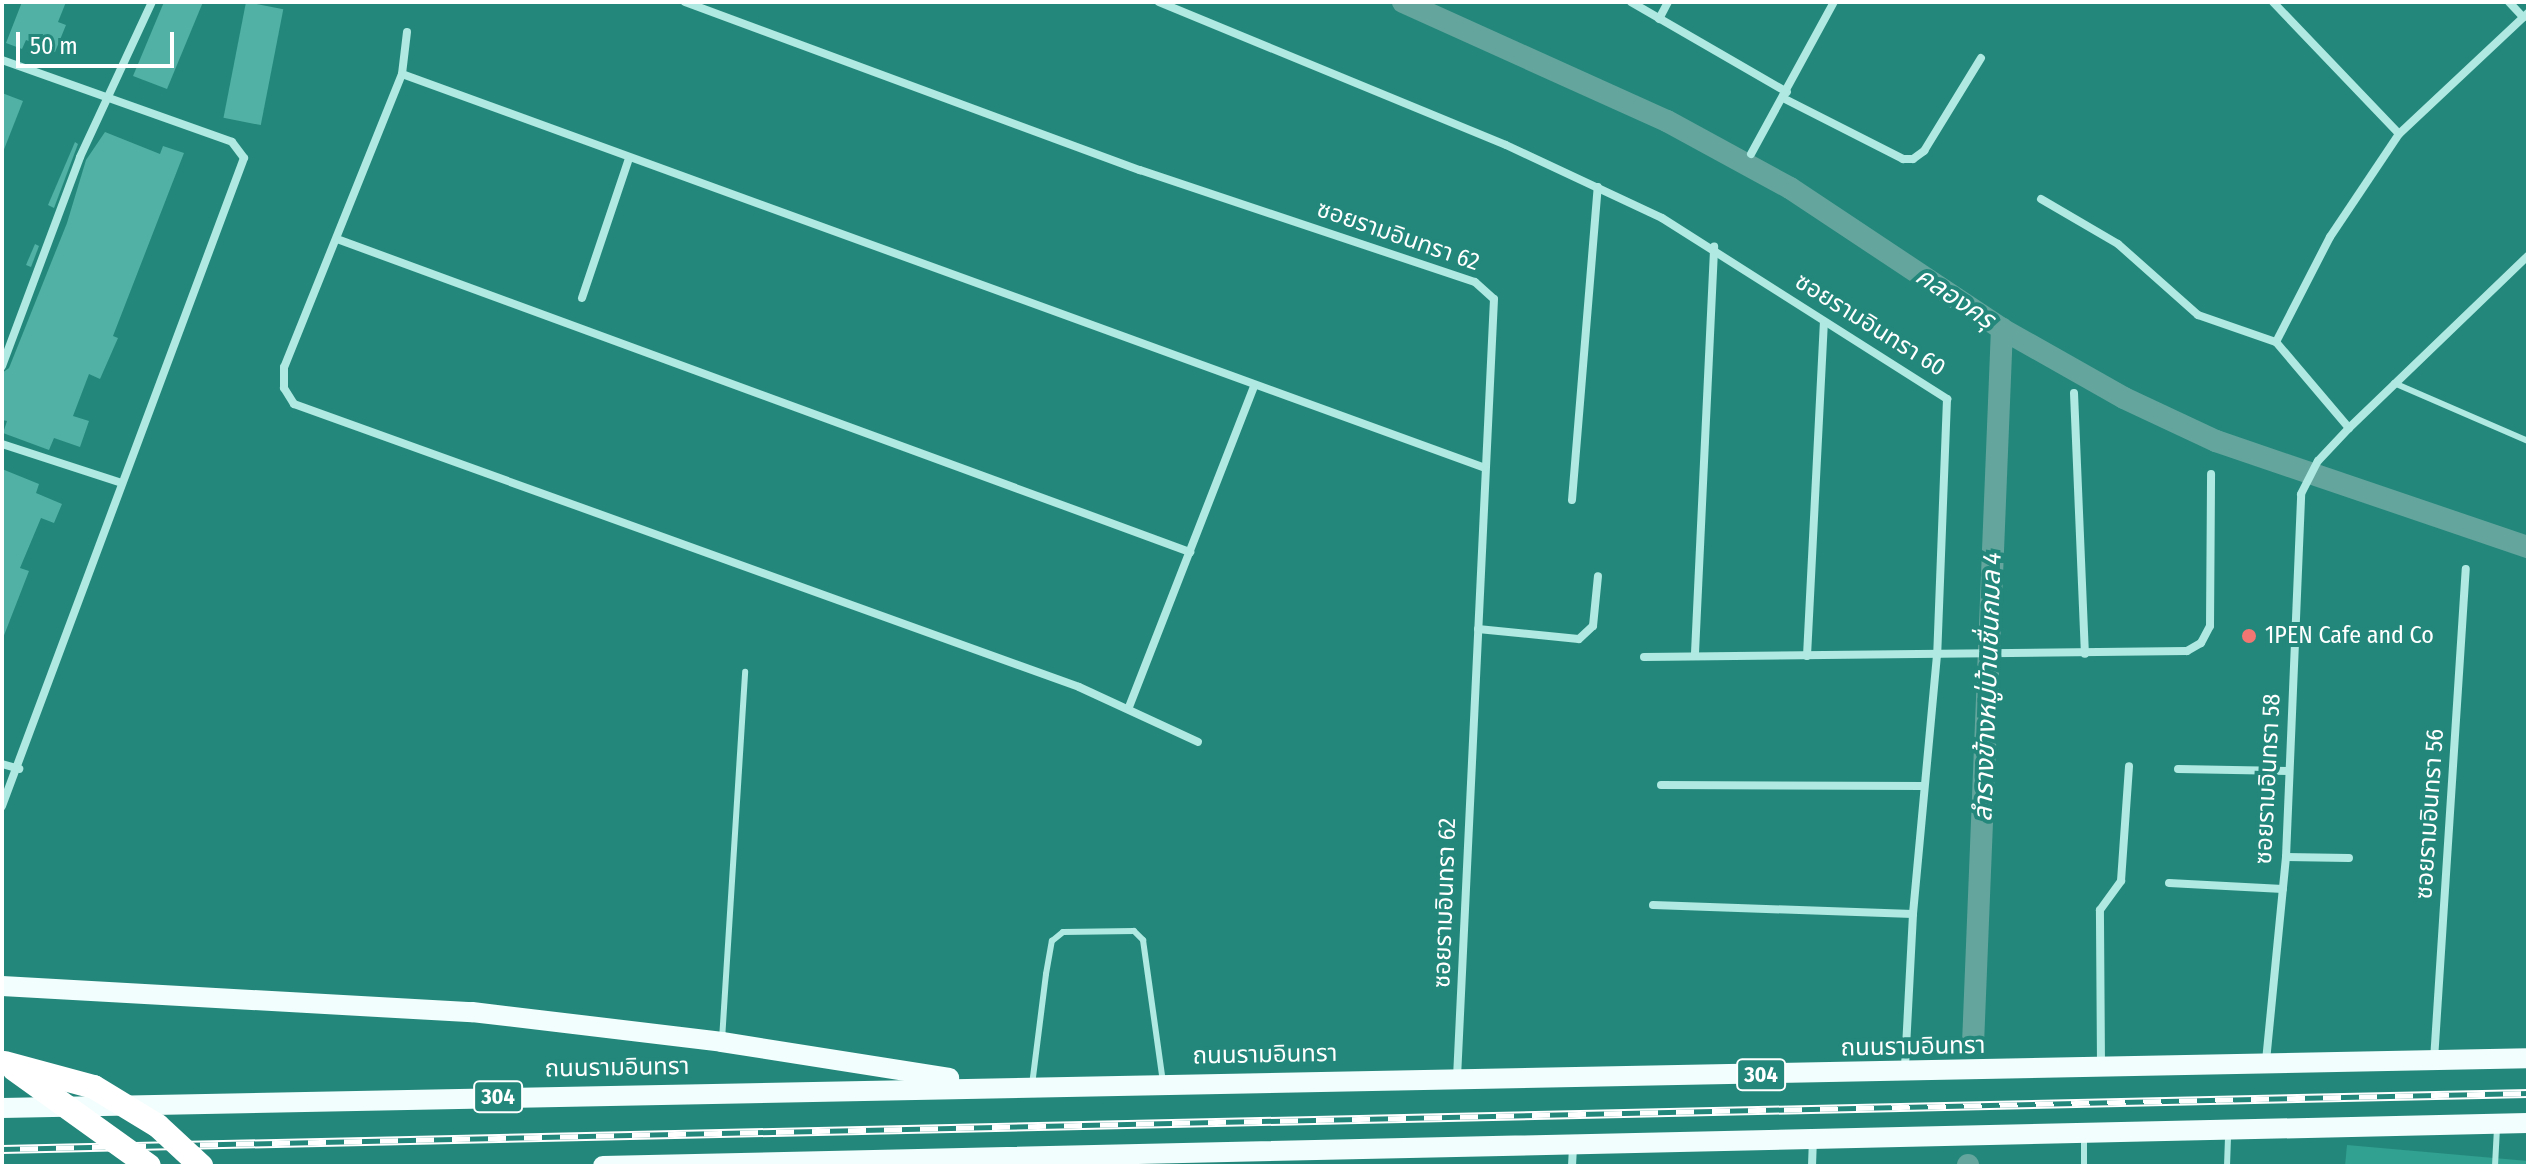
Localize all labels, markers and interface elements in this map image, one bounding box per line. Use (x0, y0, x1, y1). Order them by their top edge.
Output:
scale bar (20, 16, 178, 66)
text: 50 m (30, 32, 78, 60)
street label: ซอยรามอินทรา 62 (1313, 195, 1483, 277)
water label: คลองครุ (1910, 260, 2000, 336)
street label: ซอยรามอินทรา 60 (1789, 267, 1951, 383)
water label: ลำรางข้างหมู่บ้านชื่นกมล 4 (1968, 552, 2008, 822)
place label: 1PEN Cafe and Co (2265, 622, 2434, 650)
marker: 1PEN Cafe and Co (2240, 627, 2258, 645)
street label: ซอยรามอินทรา 58 (2249, 693, 2287, 865)
street label: ซอยรามอินทรา 56 (2410, 728, 2450, 900)
street label: ซอยรามอินทรา 62 (1428, 818, 1462, 988)
street label: ถนนรามอินทรา (1840, 1031, 1986, 1063)
street label: ถนนรามอินทรา (1192, 1039, 1338, 1071)
street label: ถนนรามอินทรา (544, 1052, 690, 1084)
road number: 304 (1735, 1057, 1787, 1093)
road number: 304 (472, 1079, 524, 1115)

